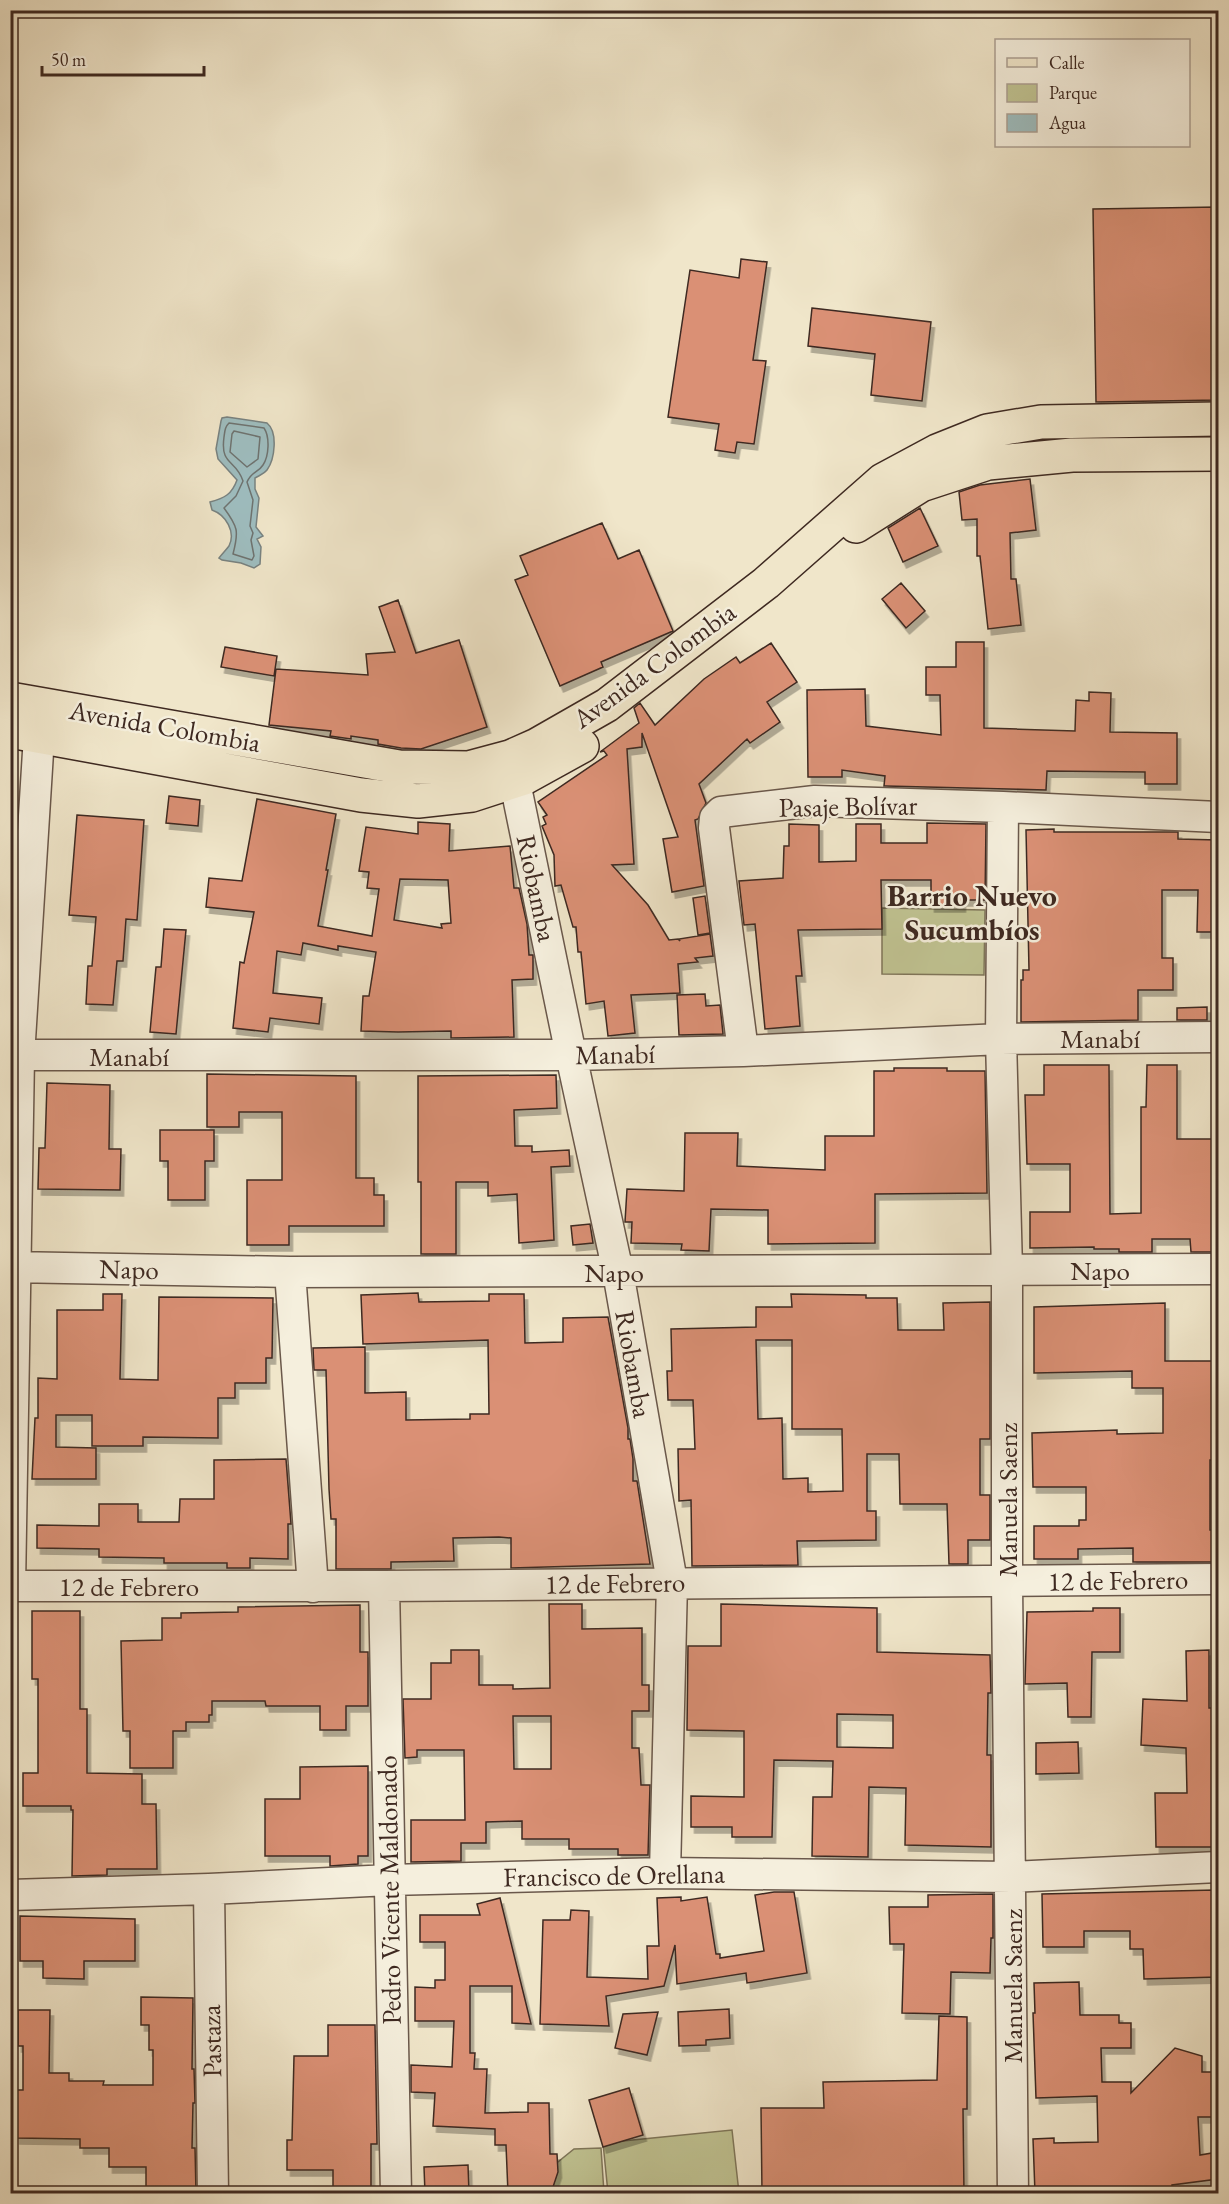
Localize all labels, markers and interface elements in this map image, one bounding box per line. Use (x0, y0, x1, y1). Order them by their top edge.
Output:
scale bar (42, 39, 204, 77)
legend (995, 39, 1190, 147)
text: 50 m (51, 48, 86, 71)
text: Calle (1049, 51, 1085, 74)
text: Parque (1049, 81, 1097, 104)
text: Agua (1048, 111, 1087, 134)
street label: Avenida Colombia (565, 594, 743, 737)
street label: Avenida Colombia (66, 692, 264, 760)
street label: Pasaje Bolívar (778, 787, 918, 825)
street label: Riobamba (509, 831, 565, 945)
district label: Barrio Nuevo Sucumbíos (887, 876, 1057, 949)
street label: Manabí (1060, 1021, 1140, 1056)
street label: Manabí (575, 1036, 656, 1072)
street label: Manabí (89, 1039, 169, 1074)
street label: Napo (99, 1251, 159, 1287)
street label: Napo (1070, 1253, 1130, 1288)
street label: Napo (584, 1255, 644, 1290)
street label: Riobamba (607, 1308, 661, 1421)
street label: Manuela Saenz (990, 1422, 1025, 1577)
street label: 12 de Febrero (1048, 1561, 1188, 1599)
street label: 12 de Febrero (545, 1564, 685, 1602)
street label: 12 de Febrero (59, 1569, 199, 1604)
street label: Pedro Vicente Maldonado (369, 1755, 409, 2025)
street label: Francisco de Orellana (503, 1856, 725, 1894)
street label: Manuela Saenz (995, 1908, 1030, 2063)
street label: Pastaza (193, 2004, 229, 2078)

